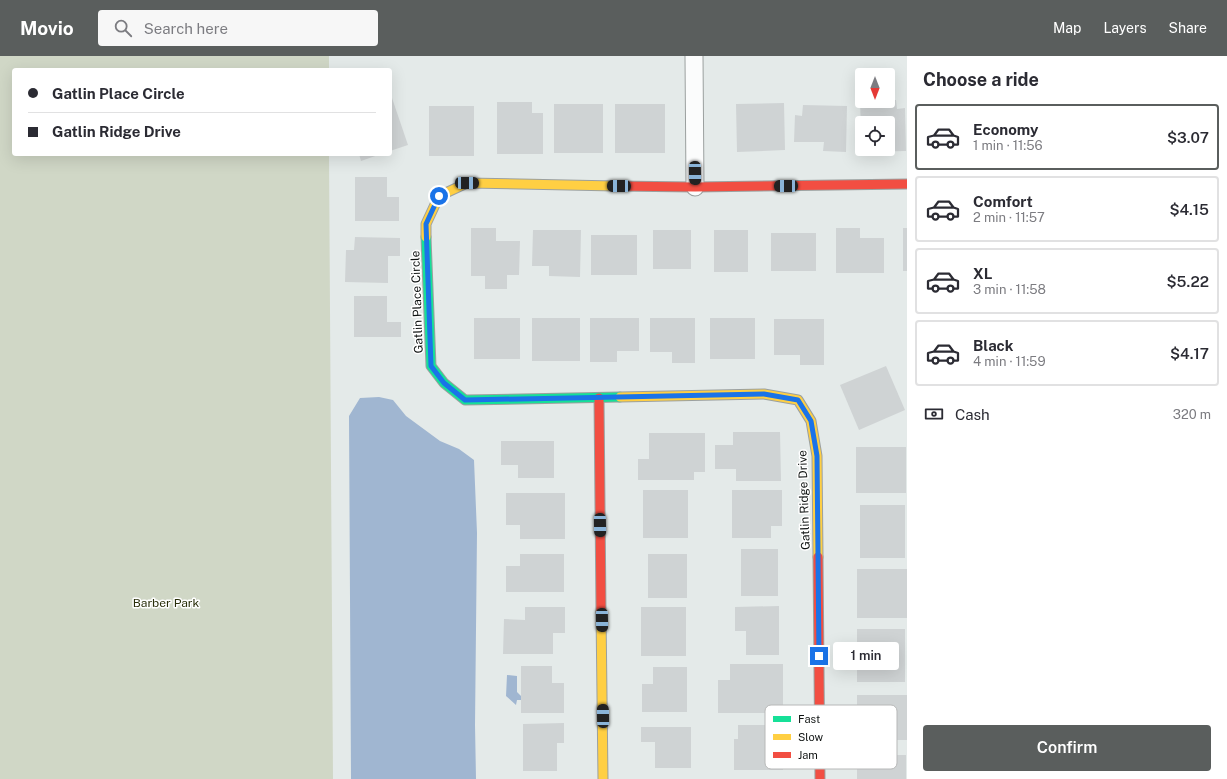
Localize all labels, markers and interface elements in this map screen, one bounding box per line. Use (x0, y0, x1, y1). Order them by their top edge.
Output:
search box (98, 10, 378, 46)
text: Movio (20, 17, 74, 39)
icon: search (112, 17, 134, 39)
text: Search here (144, 20, 228, 37)
text: Map (1053, 20, 1081, 36)
text: Layers (1103, 20, 1147, 36)
text: Share (1169, 20, 1207, 36)
north arrow (855, 68, 895, 108)
map controls (855, 68, 895, 156)
text: Choose a ride (923, 69, 1039, 90)
text: Gatlin Place Circle (52, 85, 185, 102)
button: locate (855, 116, 895, 156)
icon: car (925, 119, 961, 155)
text: Economy (973, 121, 1038, 138)
text: Gatlin Ridge Drive (52, 123, 181, 140)
text: $3.07 (1167, 129, 1209, 146)
text: 1 min · 11:56 (973, 138, 1043, 153)
car (689, 161, 701, 185)
car (455, 177, 479, 189)
car (607, 180, 631, 192)
car (774, 180, 798, 192)
route start (430, 187, 448, 205)
icon: car (925, 191, 961, 227)
text: Comfort (973, 193, 1033, 210)
text: $4.15 (1169, 201, 1209, 218)
text: 2 min · 11:57 (973, 210, 1045, 225)
street label: Gatlin Place Circle (408, 250, 426, 354)
icon: car (925, 263, 961, 299)
text: XL (973, 265, 992, 282)
text: $5.22 (1166, 273, 1209, 290)
text: 3 min · 11:58 (973, 282, 1046, 297)
icon: car (925, 335, 961, 371)
text: Black (973, 337, 1013, 354)
text: $4.17 (1170, 345, 1209, 362)
text: 4 min · 11:59 (973, 354, 1046, 369)
icon: cash (923, 403, 945, 425)
text: Cash (955, 406, 990, 423)
text: 320 m (1173, 407, 1211, 422)
street label: Gatlin Ridge Drive (795, 450, 813, 550)
car (594, 513, 606, 537)
park label: Barber Park (133, 596, 200, 610)
car (596, 608, 608, 632)
callout: 1 min (833, 642, 899, 670)
route end (810, 647, 828, 665)
text: 1 min (851, 648, 881, 663)
car (597, 704, 609, 728)
legend (765, 705, 897, 769)
text: Fast (798, 713, 820, 725)
button: Confirm (923, 725, 1211, 771)
text: Slow (798, 731, 824, 743)
text: Jam (798, 749, 818, 761)

